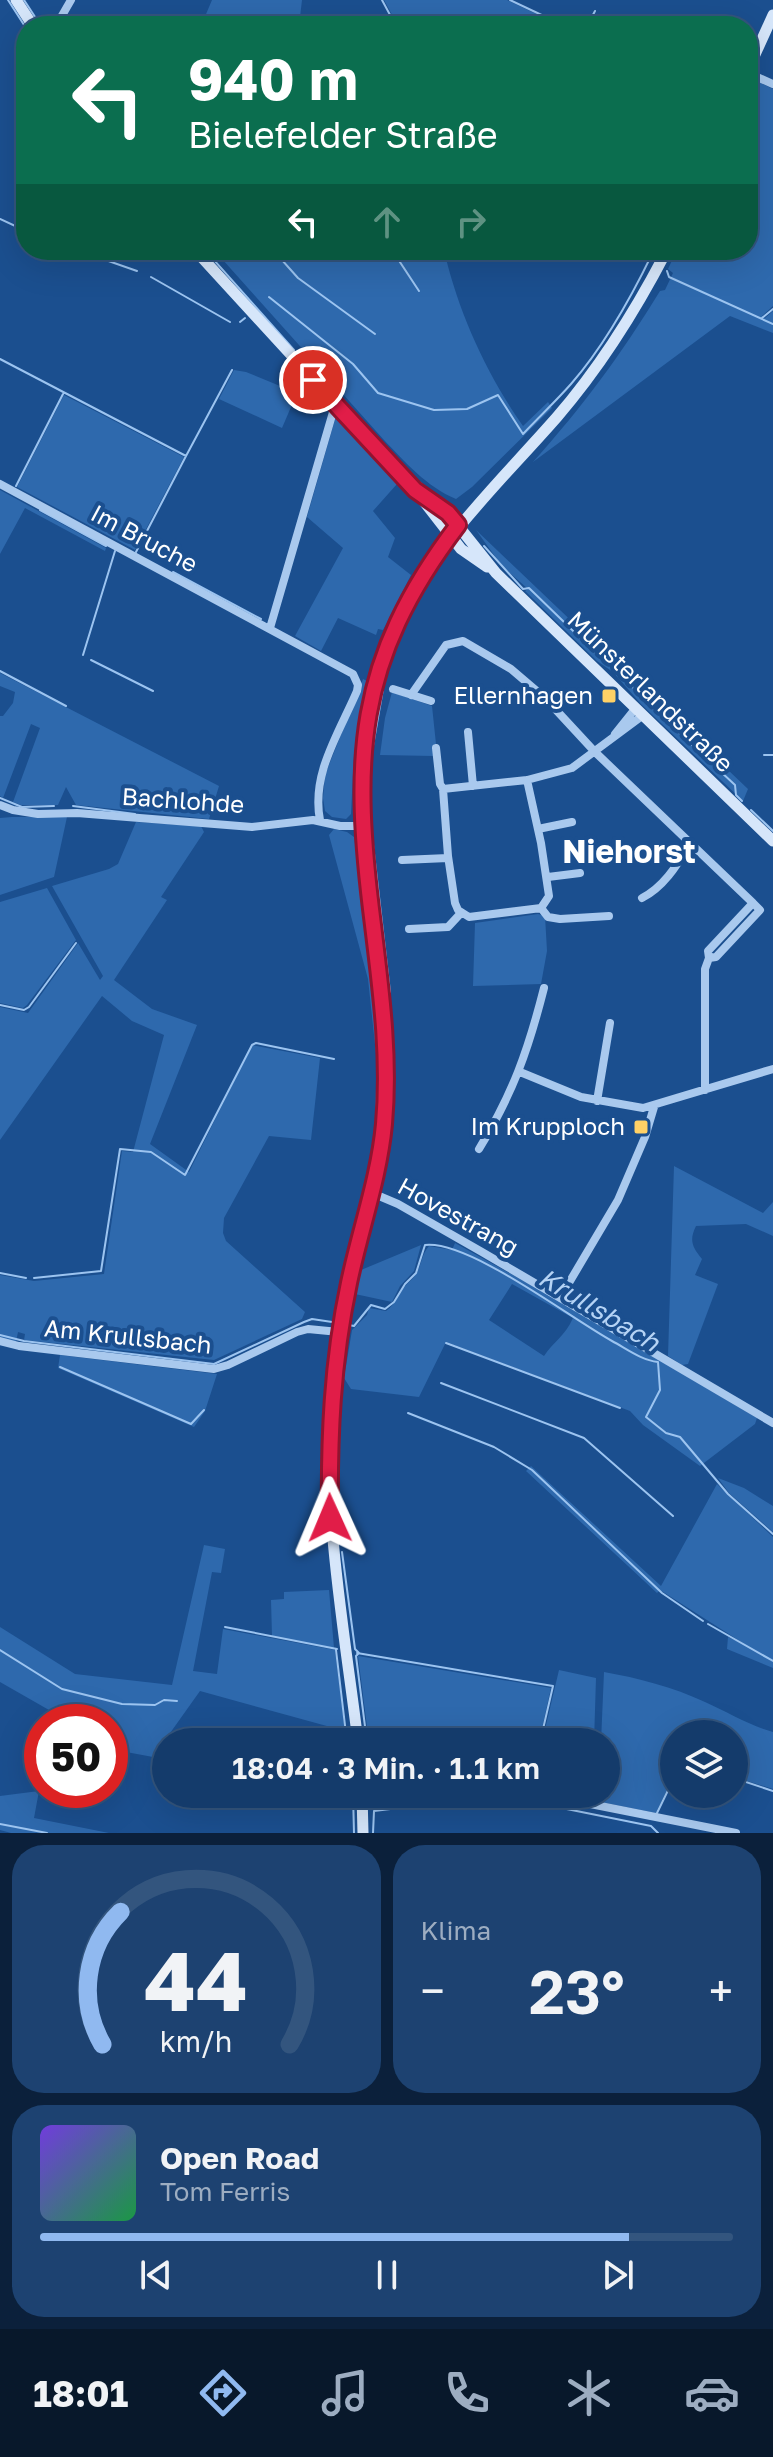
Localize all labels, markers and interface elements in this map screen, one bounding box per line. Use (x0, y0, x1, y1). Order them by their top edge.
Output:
text: 940 m (188, 45, 358, 112)
icon: left (56, 48, 160, 152)
text: Bielefelder Straße (188, 113, 498, 156)
icon: left (281, 200, 325, 244)
icon: ahead (365, 200, 409, 244)
icon: right (449, 200, 493, 244)
pin (279, 346, 347, 414)
icon: arrive (291, 358, 335, 402)
street label: Im Bruche (86, 498, 203, 578)
street label: Münsterlandstraße (562, 604, 740, 777)
place label: Ellernhagen (453, 680, 593, 709)
marker: Ellernhagen (600, 687, 618, 705)
street label: Bachlohde (121, 781, 245, 818)
district label: Niehorst (562, 832, 696, 870)
place label: Im Krupploch (471, 1111, 625, 1140)
marker: Im Krupploch (632, 1118, 650, 1136)
street label: Hovestrang (393, 1171, 524, 1261)
water label: Krullsbach (533, 1262, 666, 1358)
street label: Am Krullsbach (43, 1312, 213, 1359)
position arrow (288, 1476, 372, 1560)
speed limit sign: 50 (24, 1704, 128, 1808)
map controls (660, 1720, 748, 1808)
button: layers (660, 1720, 748, 1808)
text: 18:04 · 3 Min. · 1.1 km (232, 1750, 540, 1786)
text: Klima (421, 1915, 491, 1946)
text: 44 (144, 1929, 248, 2029)
text: 23° (529, 1955, 625, 2027)
text: − (421, 1964, 445, 2017)
text: + (709, 1964, 733, 2017)
text: km/h (160, 2024, 233, 2058)
text: Open Road (160, 2140, 319, 2176)
text: Tom Ferris (160, 2176, 290, 2207)
icon: previous (134, 2253, 178, 2297)
icon: pause (365, 2253, 409, 2297)
icon: next (596, 2253, 640, 2297)
icon: directions (195, 2365, 251, 2421)
icon: music (317, 2365, 373, 2421)
icon: phone (439, 2365, 495, 2421)
icon: climate (561, 2365, 617, 2421)
icon: car (684, 2365, 740, 2421)
text: 18:01 (33, 2372, 128, 2415)

